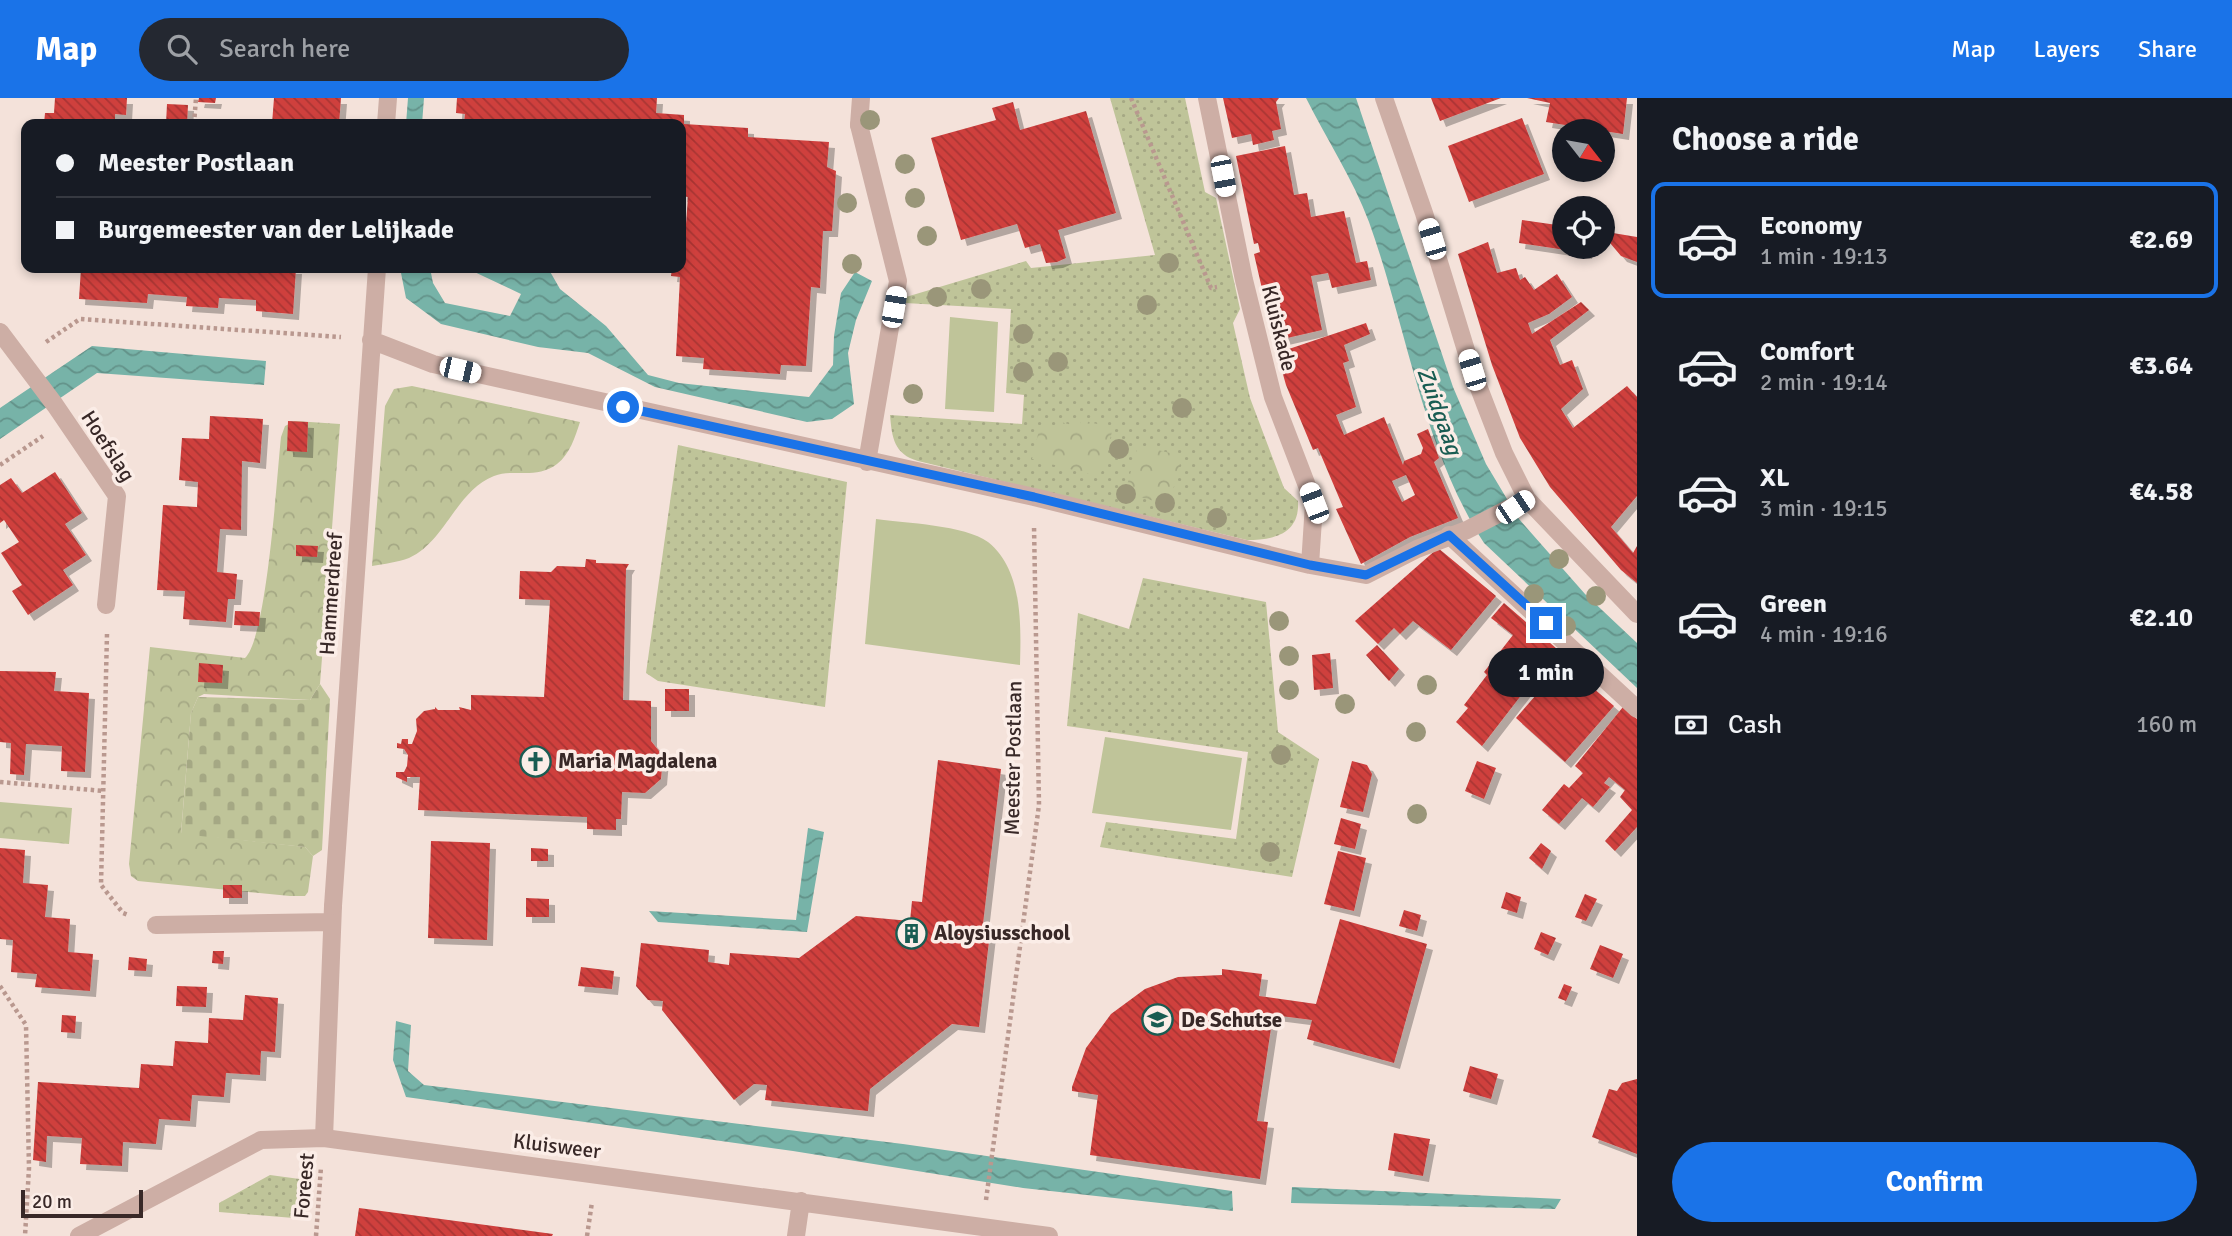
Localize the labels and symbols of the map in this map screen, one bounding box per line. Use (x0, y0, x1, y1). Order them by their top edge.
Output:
north arrow (1552, 119, 1615, 182)
car (1209, 153, 1238, 199)
car (1416, 216, 1449, 262)
street label: Kluiskade (1256, 282, 1302, 374)
car (881, 284, 908, 330)
car (1456, 347, 1489, 393)
car (438, 355, 483, 385)
water label: Zuidgaag (1410, 364, 1469, 461)
route start (607, 391, 639, 423)
street label: Hoefslag (75, 406, 141, 486)
car (1297, 480, 1332, 526)
car (1492, 487, 1539, 527)
street label: Hammerdreef (314, 531, 348, 656)
route end (1530, 607, 1562, 639)
callout: 1 min (1488, 648, 1604, 696)
street label: Meester Postlaan (999, 680, 1027, 836)
church icon: Maria Magdalena (518, 744, 552, 778)
place label: Maria Magdalena (558, 748, 717, 774)
building icon: Aloysiusschool (894, 916, 928, 950)
place label: Aloysiusschool (934, 920, 1071, 946)
school or university icon: De Schutse (1141, 1003, 1175, 1037)
place label: De Schutse (1181, 1007, 1282, 1033)
street label: Kluisweer (512, 1128, 603, 1164)
street label: Foreest (288, 1152, 320, 1220)
scale bar (21, 1187, 144, 1219)

